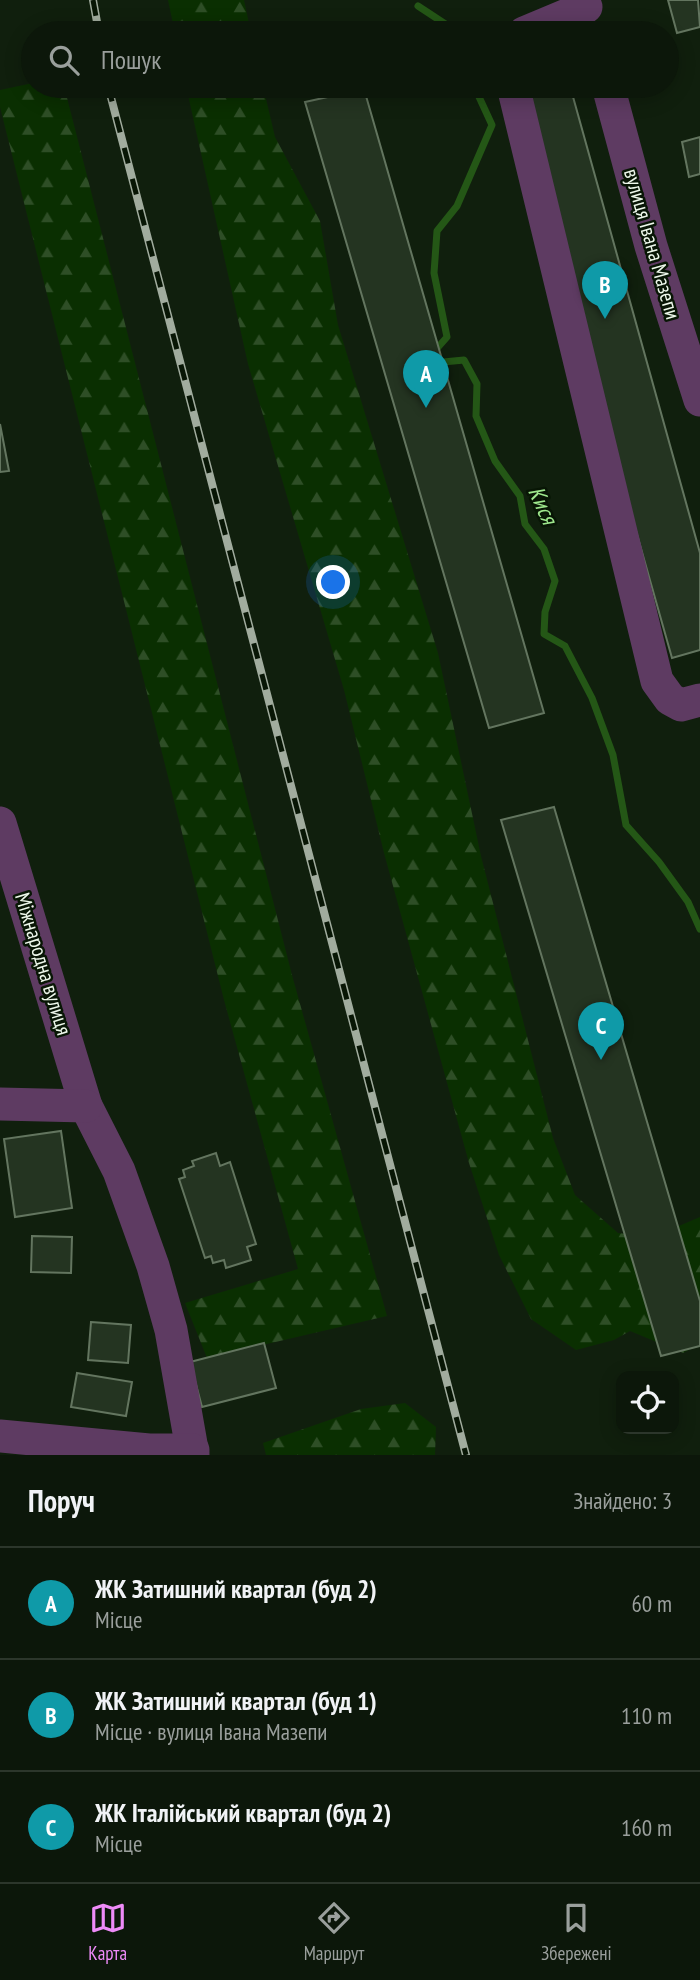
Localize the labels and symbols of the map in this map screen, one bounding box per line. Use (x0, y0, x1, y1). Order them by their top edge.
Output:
street label: вулиця Івана Мазепи (618, 165, 687, 322)
pin: B (582, 261, 628, 319)
pin: A (403, 350, 449, 408)
water label: Кися (522, 481, 565, 530)
your location (316, 565, 350, 599)
street label: Міжнародна вулиця (9, 889, 78, 1038)
pin: C (578, 1002, 624, 1060)

